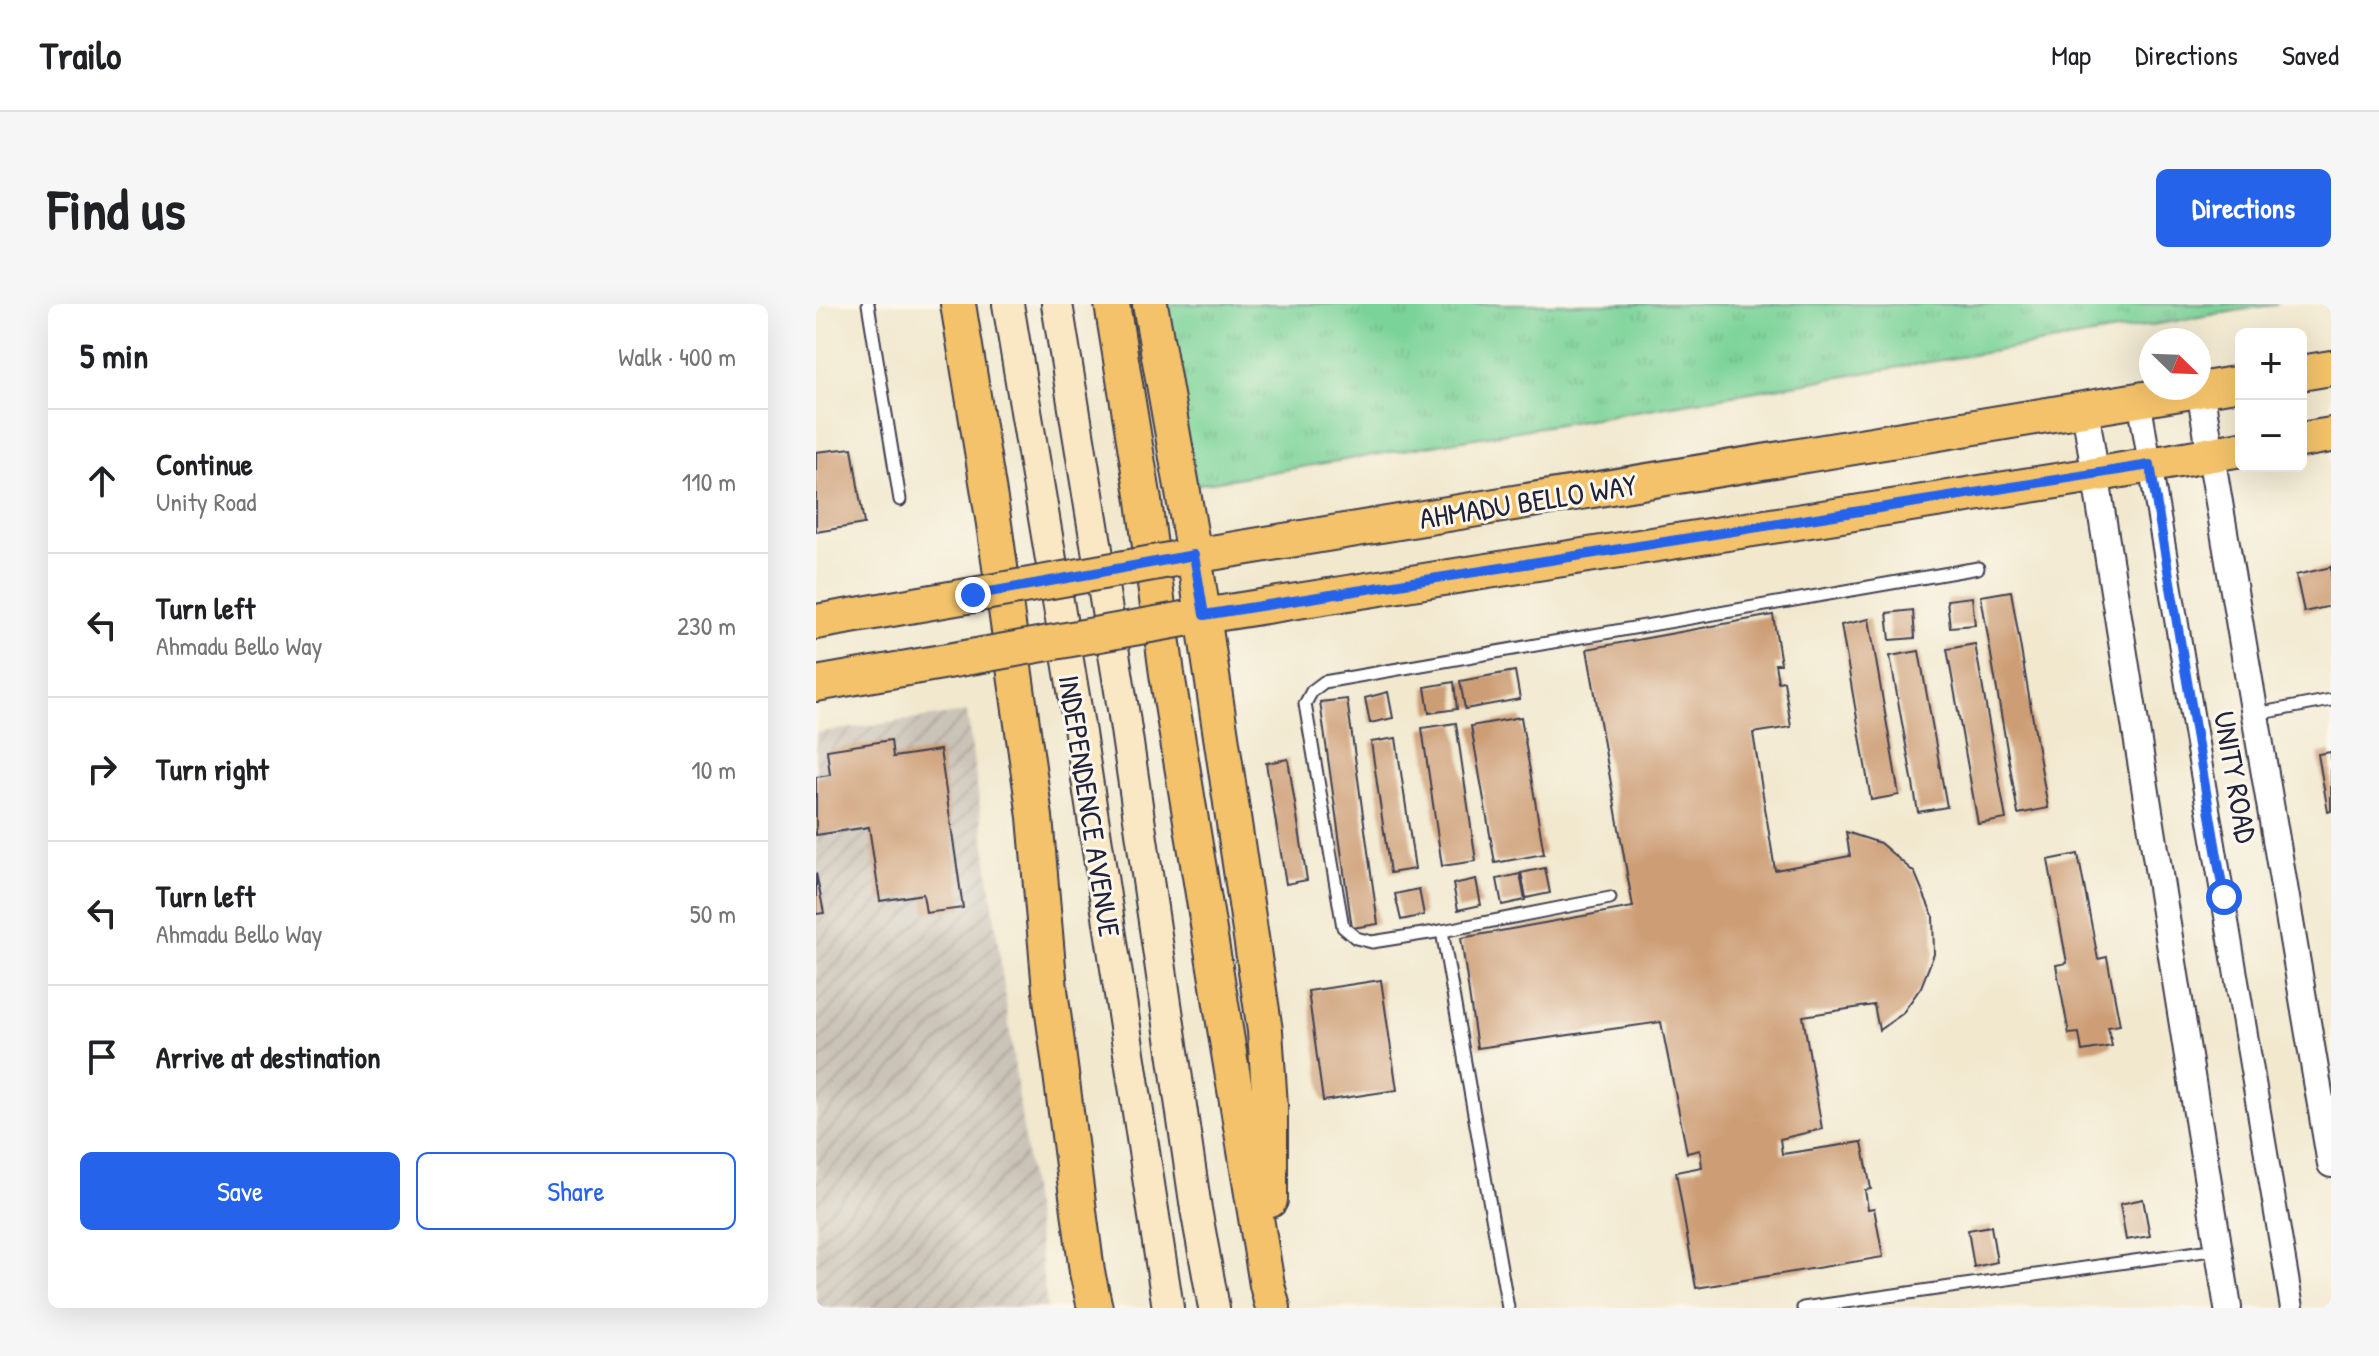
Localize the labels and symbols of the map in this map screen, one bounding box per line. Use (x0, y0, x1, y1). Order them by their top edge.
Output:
north arrow (2139, 328, 2211, 400)
street label: AHMADU BELLO WAY (1416, 464, 1640, 538)
route end (955, 577, 991, 613)
street label: INDEPENDENCE AVENUE (1050, 672, 1130, 940)
street label: UNITY ROAD (2205, 708, 2267, 847)
route start (2206, 879, 2242, 915)

